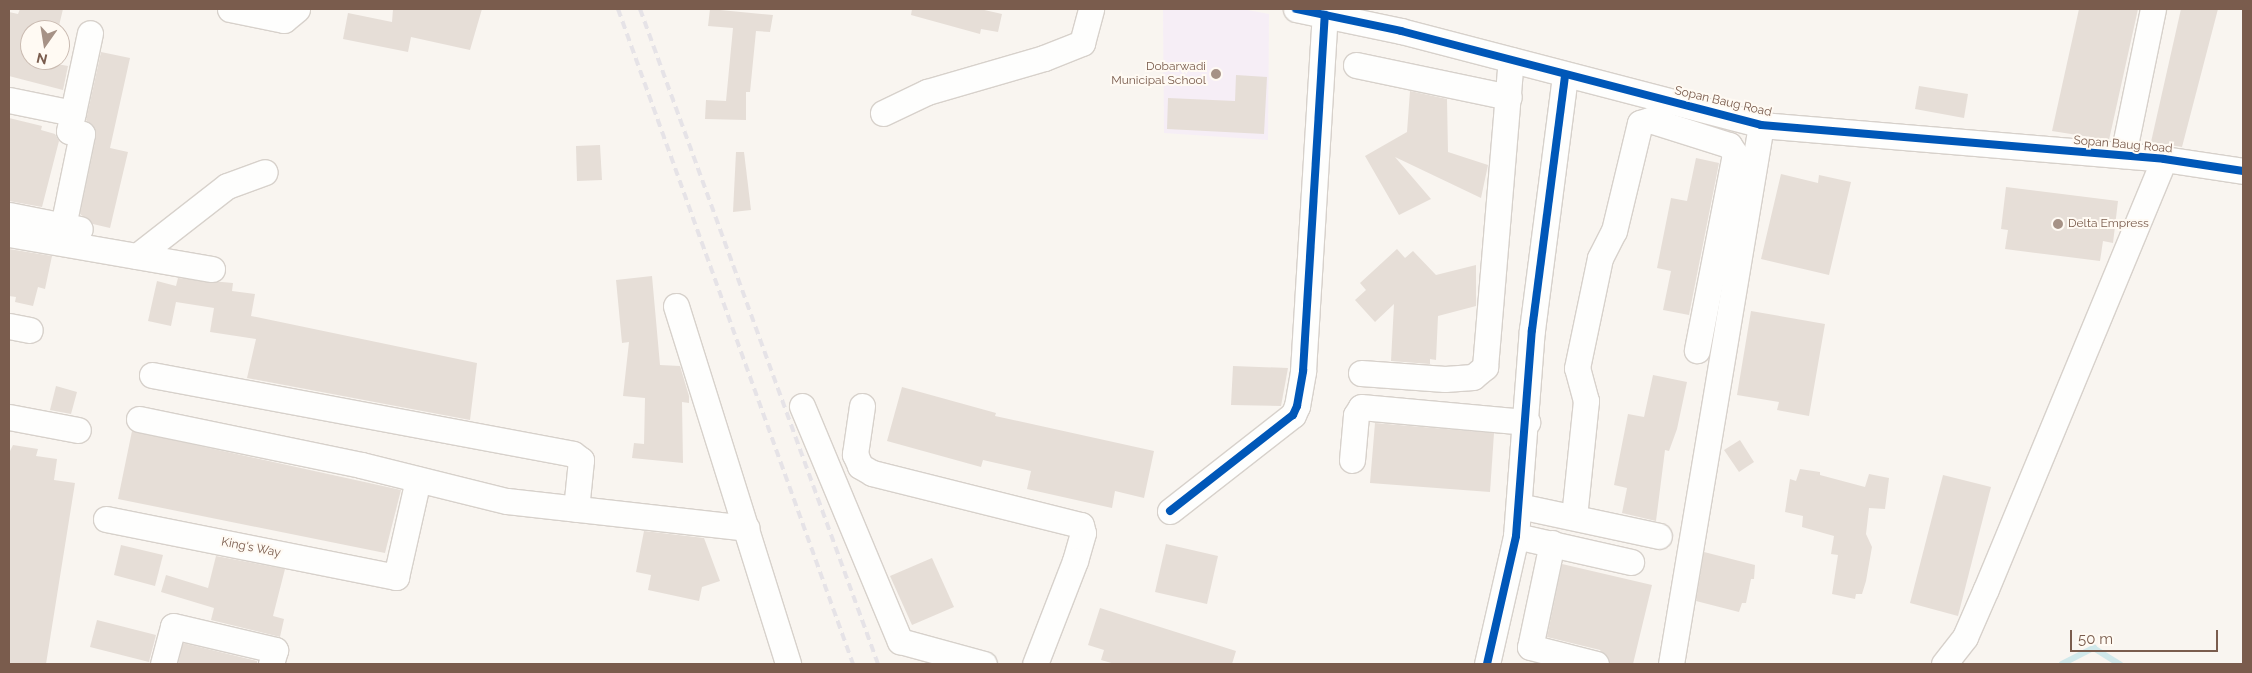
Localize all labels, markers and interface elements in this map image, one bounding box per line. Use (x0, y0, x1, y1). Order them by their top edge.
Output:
north arrow (20, 20, 70, 70)
text: N (35, 50, 49, 68)
place label: Dobarwadi Municipal School (1111, 60, 1206, 88)
marker: Dobarwadi Municipal School (1210, 68, 1222, 80)
street label: Sopan Baug Road (1673, 84, 1773, 120)
street label: Sopan Baug Road (2073, 133, 2173, 157)
place label: Delta Empress (2068, 217, 2149, 231)
marker: Delta Empress (2052, 218, 2064, 230)
street label: King's Way (220, 535, 282, 561)
scale bar (2072, 620, 2220, 652)
text: 50 m (2078, 630, 2113, 648)

